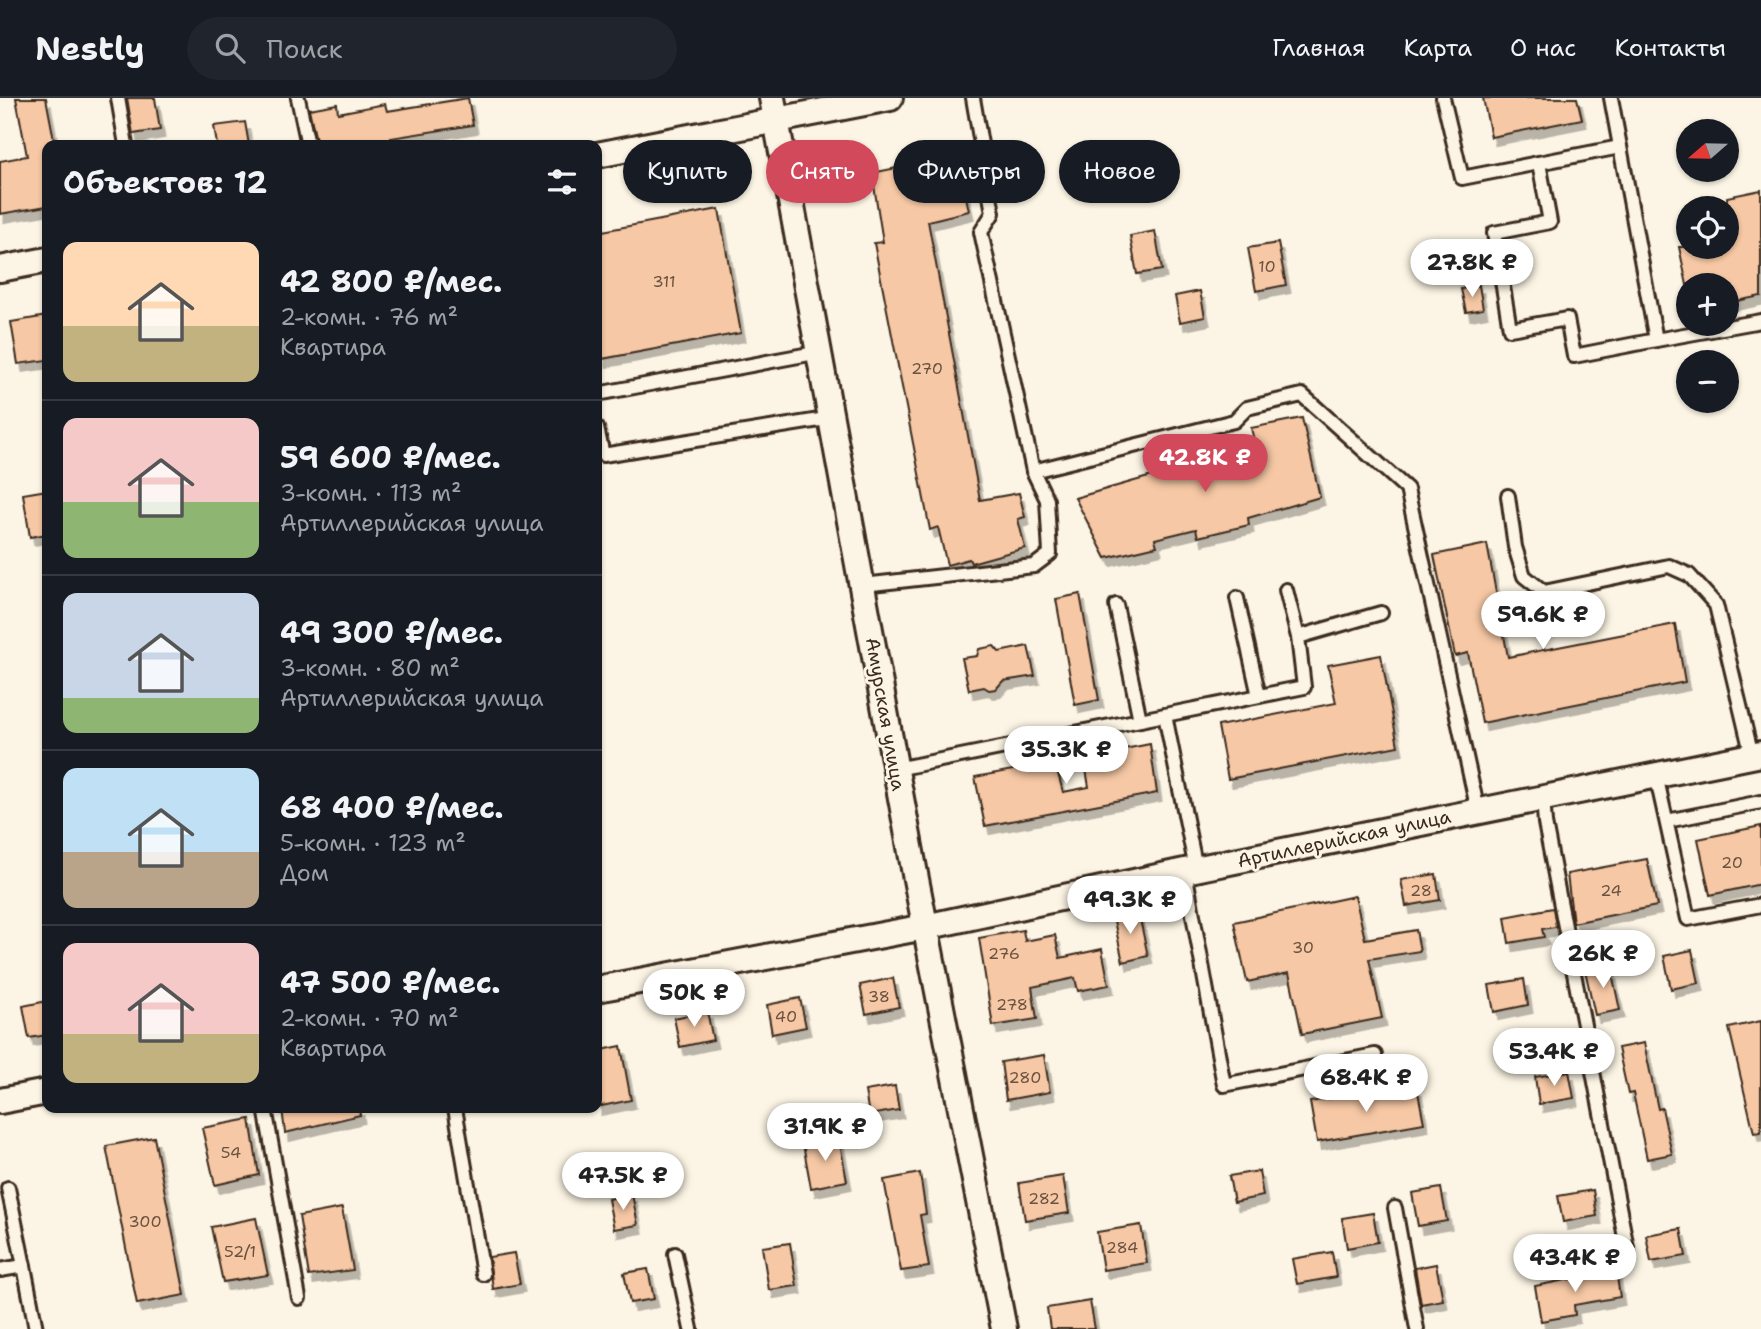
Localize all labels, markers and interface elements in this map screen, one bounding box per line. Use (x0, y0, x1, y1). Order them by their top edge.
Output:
search box (187, 17, 677, 80)
text: Nestly (35, 26, 145, 71)
icon: search (211, 29, 249, 67)
text: Поиск (267, 31, 342, 66)
text: Главная (1272, 32, 1365, 64)
text: Карта (1403, 32, 1472, 64)
text: О нас (1510, 32, 1576, 64)
text: Контакты (1614, 32, 1726, 64)
north arrow (1676, 119, 1740, 182)
map controls (1676, 119, 1739, 413)
chip: Купить (623, 140, 752, 203)
chip: Снять (766, 140, 879, 203)
chip: Фильтры (893, 140, 1045, 203)
chip: Новое (1059, 140, 1180, 203)
text: Объектов: 12 (63, 162, 267, 203)
icon: filters (543, 163, 581, 201)
button: locate (1676, 196, 1739, 259)
pin: 27.8K ₽ (1407, 240, 1537, 299)
text: 27.8K ₽ (1426, 247, 1518, 277)
house number: 10 (1258, 256, 1276, 277)
text: 42 800 ₽/мес. (280, 261, 502, 302)
icon: home (119, 270, 203, 354)
house number: 311 (652, 271, 676, 292)
button: + (1676, 273, 1739, 336)
text: 2-комн. · 76 m² (280, 302, 458, 332)
text: Квартира (280, 332, 386, 362)
button: − (1676, 350, 1739, 413)
house number: 270 (911, 358, 943, 379)
pin: 42.8K ₽ (1140, 434, 1270, 494)
text: 59 600 ₽/мес. (280, 437, 501, 478)
text: 42.8K ₽ (1159, 442, 1251, 472)
icon: home (119, 446, 203, 530)
text: 3-комн. · 113 m² (280, 478, 462, 508)
text: Артиллерийская улица (280, 508, 543, 538)
pin: 59.6K ₽ (1478, 592, 1608, 651)
text: 59.6K ₽ (1497, 599, 1589, 629)
text: 49 300 ₽/мес. (280, 612, 503, 653)
icon: home (119, 621, 203, 705)
street label: Амурская улица (860, 635, 911, 793)
text: 3-комн. · 80 m² (280, 653, 460, 683)
text: Артиллерийская улица (280, 683, 543, 713)
pin: 35.3K ₽ (1001, 726, 1131, 786)
text: 35.3K ₽ (1020, 734, 1112, 764)
text: 68 400 ₽/мес. (280, 787, 504, 828)
icon: home (119, 796, 203, 880)
street label: Артиллерийская улица (1235, 804, 1453, 873)
text: 5-комн. · 123 m² (280, 828, 466, 858)
house number: 20 (1721, 852, 1743, 873)
text: Дом (280, 858, 329, 888)
pin: 49.3K ₽ (1065, 876, 1195, 936)
house number: 28 (1410, 880, 1432, 901)
house number: 24 (1600, 880, 1622, 901)
text: 49.3K ₽ (1083, 884, 1177, 914)
pin: 26K ₽ (1554, 930, 1652, 990)
house number: 30 (1292, 937, 1314, 958)
text: 26K ₽ (1567, 938, 1639, 968)
house number: 276 (988, 943, 1020, 964)
text: 47 500 ₽/мес. (280, 962, 500, 1003)
pin: 50K ₽ (645, 970, 743, 1029)
icon: home (119, 971, 203, 1055)
text: 50K ₽ (659, 977, 729, 1007)
house number: 38 (868, 986, 890, 1007)
house number: 278 (996, 994, 1028, 1015)
text: 2-комн. · 70 m² (280, 1003, 459, 1033)
house number: 40 (775, 1006, 797, 1027)
pin: 53.4K ₽ (1489, 1028, 1619, 1088)
text: Квартира (280, 1033, 386, 1063)
text: 53.4K ₽ (1509, 1036, 1599, 1066)
pin: 68.4K ₽ (1301, 1054, 1431, 1114)
text: 68.4K ₽ (1320, 1062, 1412, 1092)
house number: 280 (1009, 1067, 1041, 1088)
pin: 31.9K ₽ (760, 1104, 890, 1163)
text: 31.9K ₽ (783, 1111, 867, 1141)
house number: 54 (221, 1142, 241, 1163)
pin: 47.5K ₽ (558, 1152, 688, 1212)
text: 47.5K ₽ (578, 1160, 668, 1190)
house number: 282 (1028, 1188, 1060, 1209)
house number: 300 (128, 1211, 162, 1232)
pin: 43.4K ₽ (1510, 1234, 1640, 1294)
house number: 284 (1106, 1237, 1138, 1258)
house number: 52/1 (224, 1241, 256, 1262)
text: 43.4K ₽ (1529, 1242, 1621, 1272)

